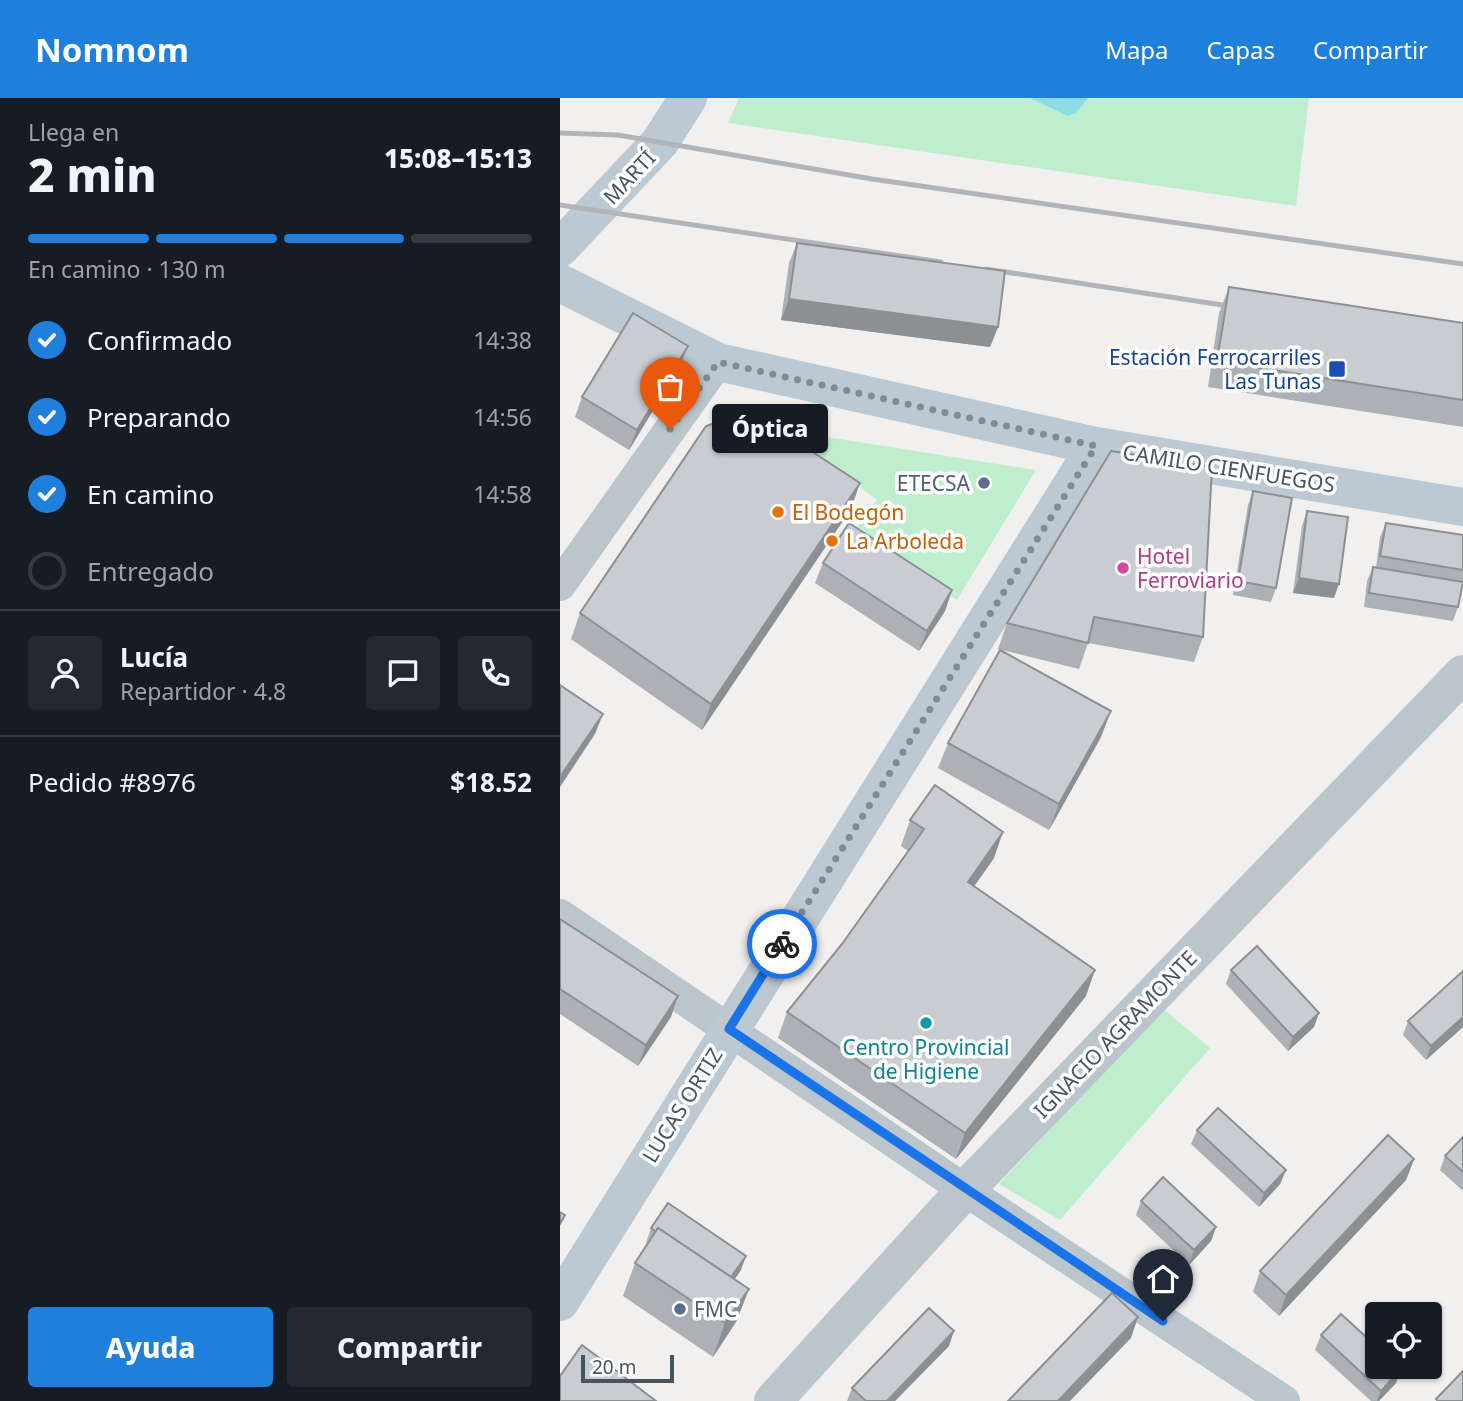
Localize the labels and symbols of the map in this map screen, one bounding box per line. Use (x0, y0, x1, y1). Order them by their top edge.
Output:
street label: MARTÍ (597, 144, 661, 210)
place label: Estación Ferrocarriles Las Tunas (1109, 343, 1321, 395)
pin (640, 357, 700, 429)
marker: Estación Ferrocarriles Las Tunas (1327, 359, 1347, 379)
callout: Óptica (712, 404, 828, 454)
street label: CAMILO CIENFUEGOS (1121, 437, 1337, 499)
place label: ETECSA (897, 469, 971, 497)
marker: ETECSA (976, 475, 992, 491)
place label: El Bodegón (792, 498, 904, 526)
marker: El Bodegón (770, 504, 786, 520)
place label: La Arboleda (846, 527, 964, 555)
marker: La Arboleda (824, 533, 840, 549)
place label: Hotel Ferroviario (1137, 542, 1244, 594)
marker: Hotel Ferroviario (1115, 560, 1131, 576)
courier (747, 909, 817, 979)
street label: IGNACIO AGRAMONTE (1027, 944, 1203, 1124)
marker: Centro Provincial de Higiene (918, 1015, 934, 1031)
place label: Centro Provincial de Higiene (842, 1033, 1010, 1085)
street label: LUCAS ORTIZ (636, 1042, 728, 1168)
pin (1133, 1249, 1193, 1321)
place label: FMC (694, 1295, 737, 1323)
marker: FMC (672, 1301, 688, 1317)
scale bar (581, 1352, 674, 1384)

